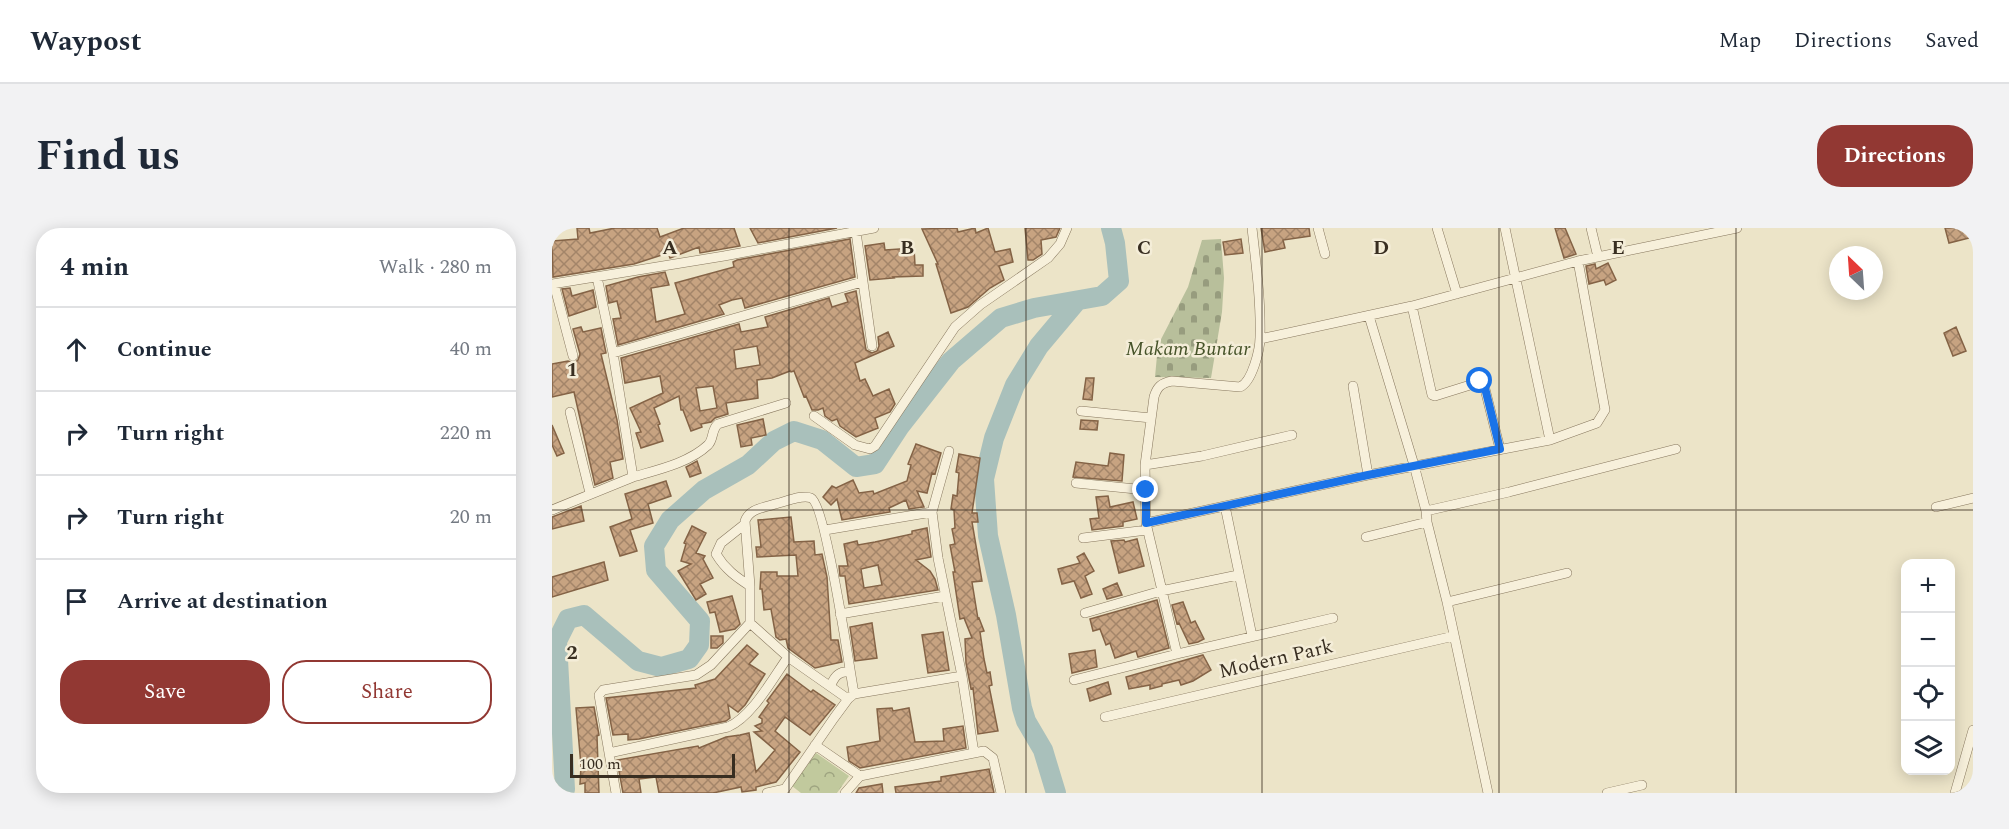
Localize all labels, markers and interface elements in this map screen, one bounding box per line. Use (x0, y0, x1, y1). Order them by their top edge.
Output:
text: Waypost (30, 20, 141, 63)
text: Map (1719, 25, 1761, 57)
text: Directions (1794, 25, 1892, 57)
text: Saved (1925, 25, 1979, 57)
text: Find us (36, 125, 180, 188)
button: Directions (1817, 125, 1973, 187)
text: A (662, 233, 678, 263)
text: B (900, 233, 914, 263)
text: C (1137, 233, 1151, 263)
text: D (1373, 233, 1389, 263)
text: E (1611, 233, 1625, 263)
north arrow (1829, 246, 1883, 300)
text: 4 min (60, 247, 129, 287)
text: Walk · 280 m (379, 252, 492, 282)
icon: ahead (60, 333, 93, 366)
text: Continue (117, 333, 212, 366)
text: 40 m (450, 334, 492, 364)
park label: Makam Buntar (1126, 334, 1251, 364)
text: 1 (566, 355, 578, 385)
route start (1466, 367, 1492, 393)
icon: right (60, 417, 93, 450)
text: Turn right (117, 417, 224, 450)
text: 220 m (440, 418, 492, 448)
route end (1132, 476, 1158, 502)
icon: right (60, 501, 93, 534)
text: Turn right (117, 501, 224, 534)
text: 20 m (450, 502, 492, 532)
map controls (1901, 559, 1955, 775)
button: + (1901, 559, 1955, 613)
icon: arrive (60, 585, 93, 618)
text: Arrive at destination (117, 585, 328, 618)
button: − (1901, 613, 1955, 667)
street label: Modern Park (1216, 631, 1336, 687)
text: 2 (566, 638, 578, 668)
button: Save (60, 660, 270, 724)
button: Share (282, 660, 492, 724)
button: locate (1901, 667, 1955, 721)
button: layers (1901, 721, 1955, 775)
scale bar (570, 751, 735, 778)
text: 100 m (579, 752, 621, 776)

